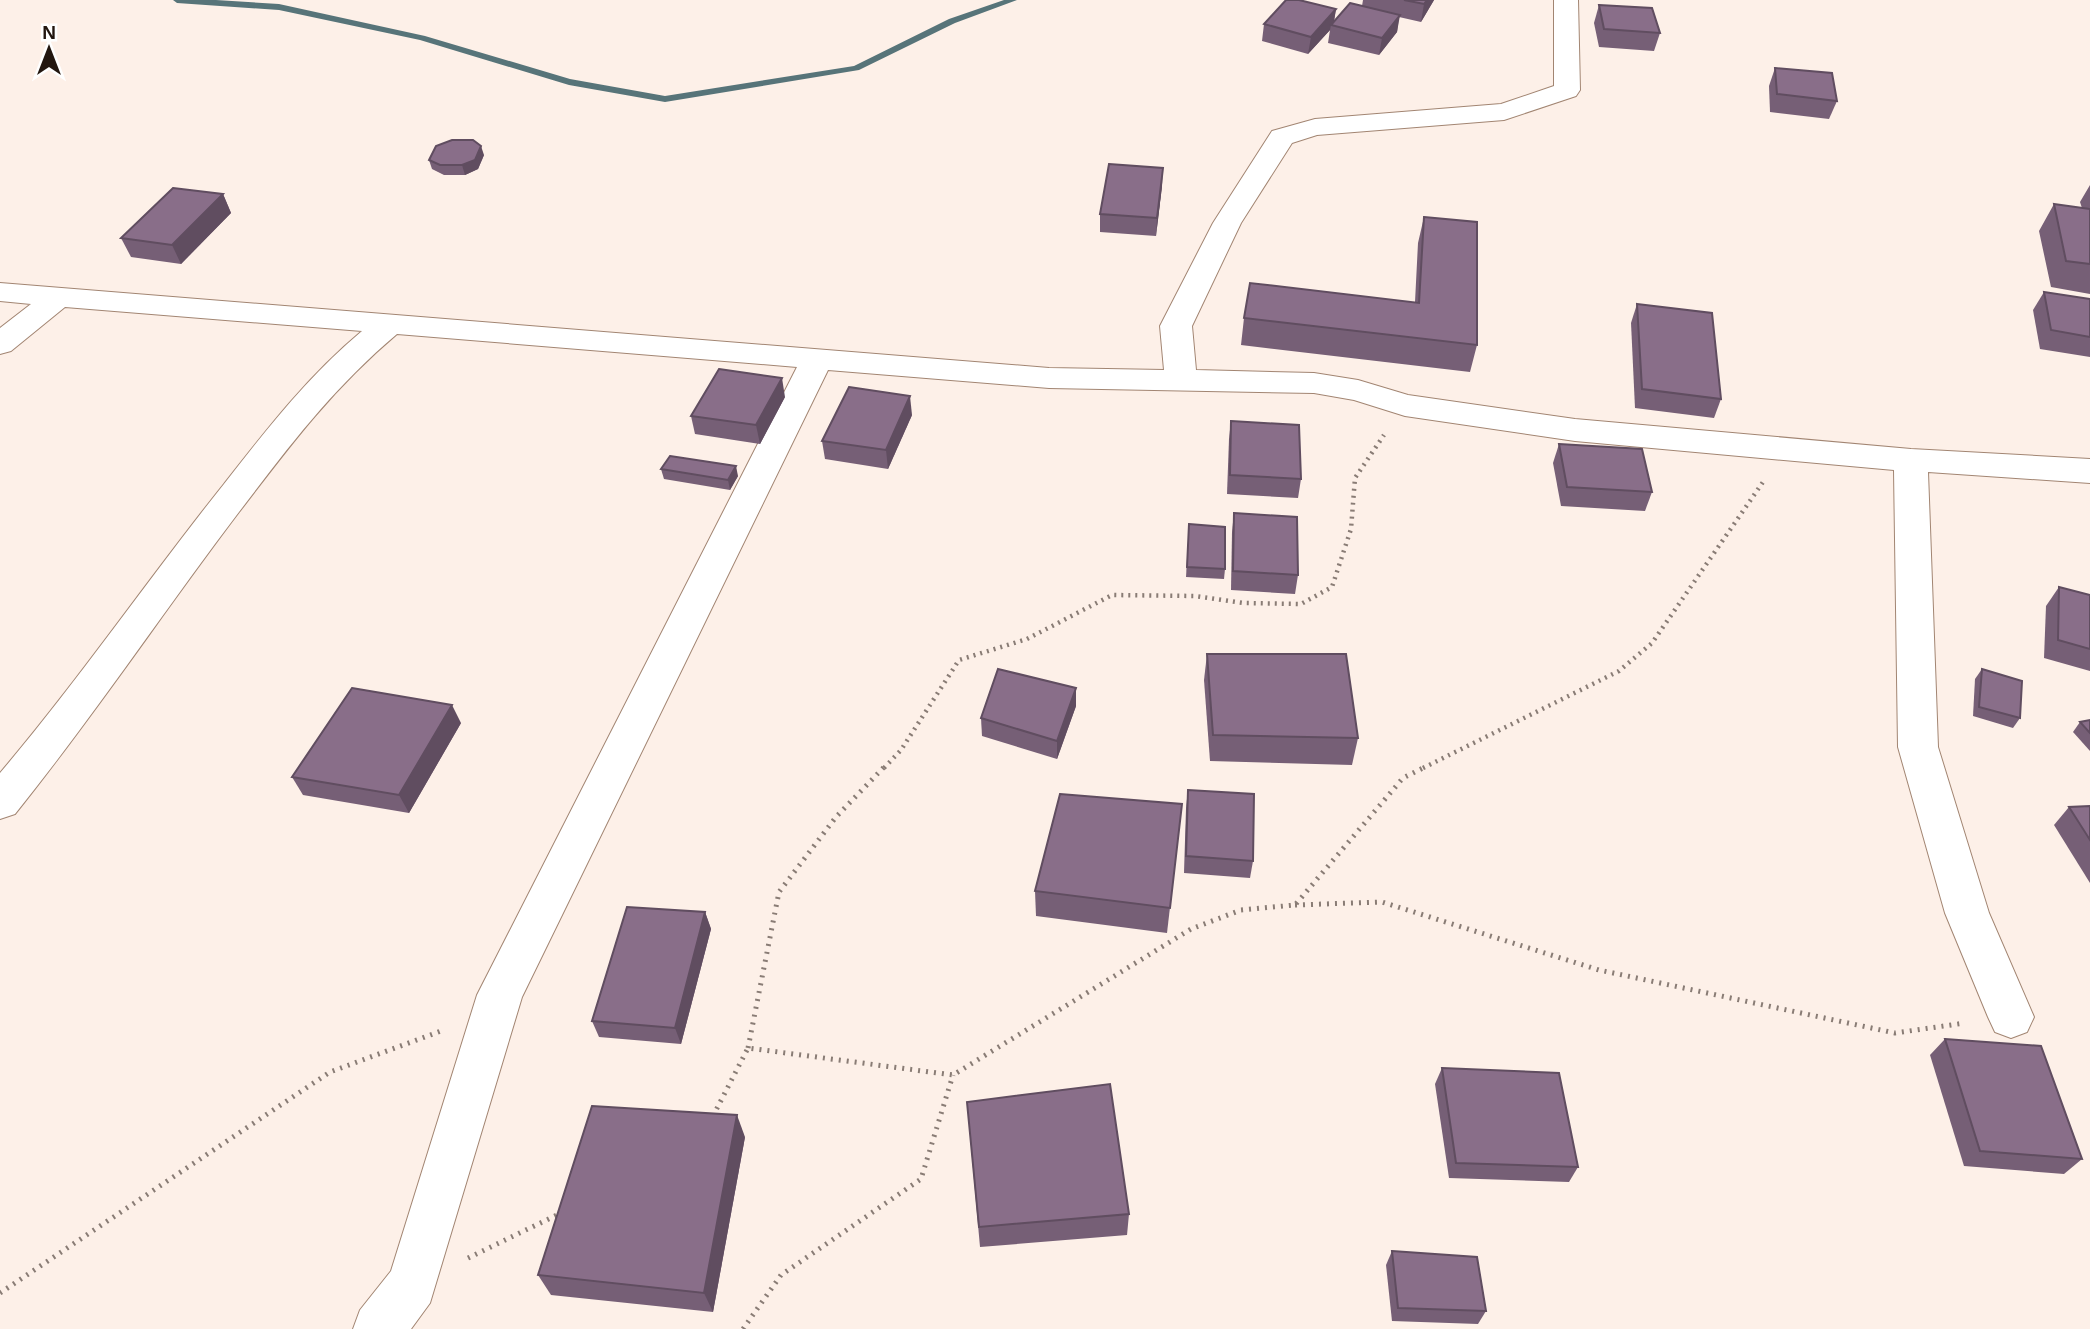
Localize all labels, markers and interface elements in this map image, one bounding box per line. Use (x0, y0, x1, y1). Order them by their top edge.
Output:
north arrow (14, 14, 84, 84)
text: N (42, 22, 56, 43)

